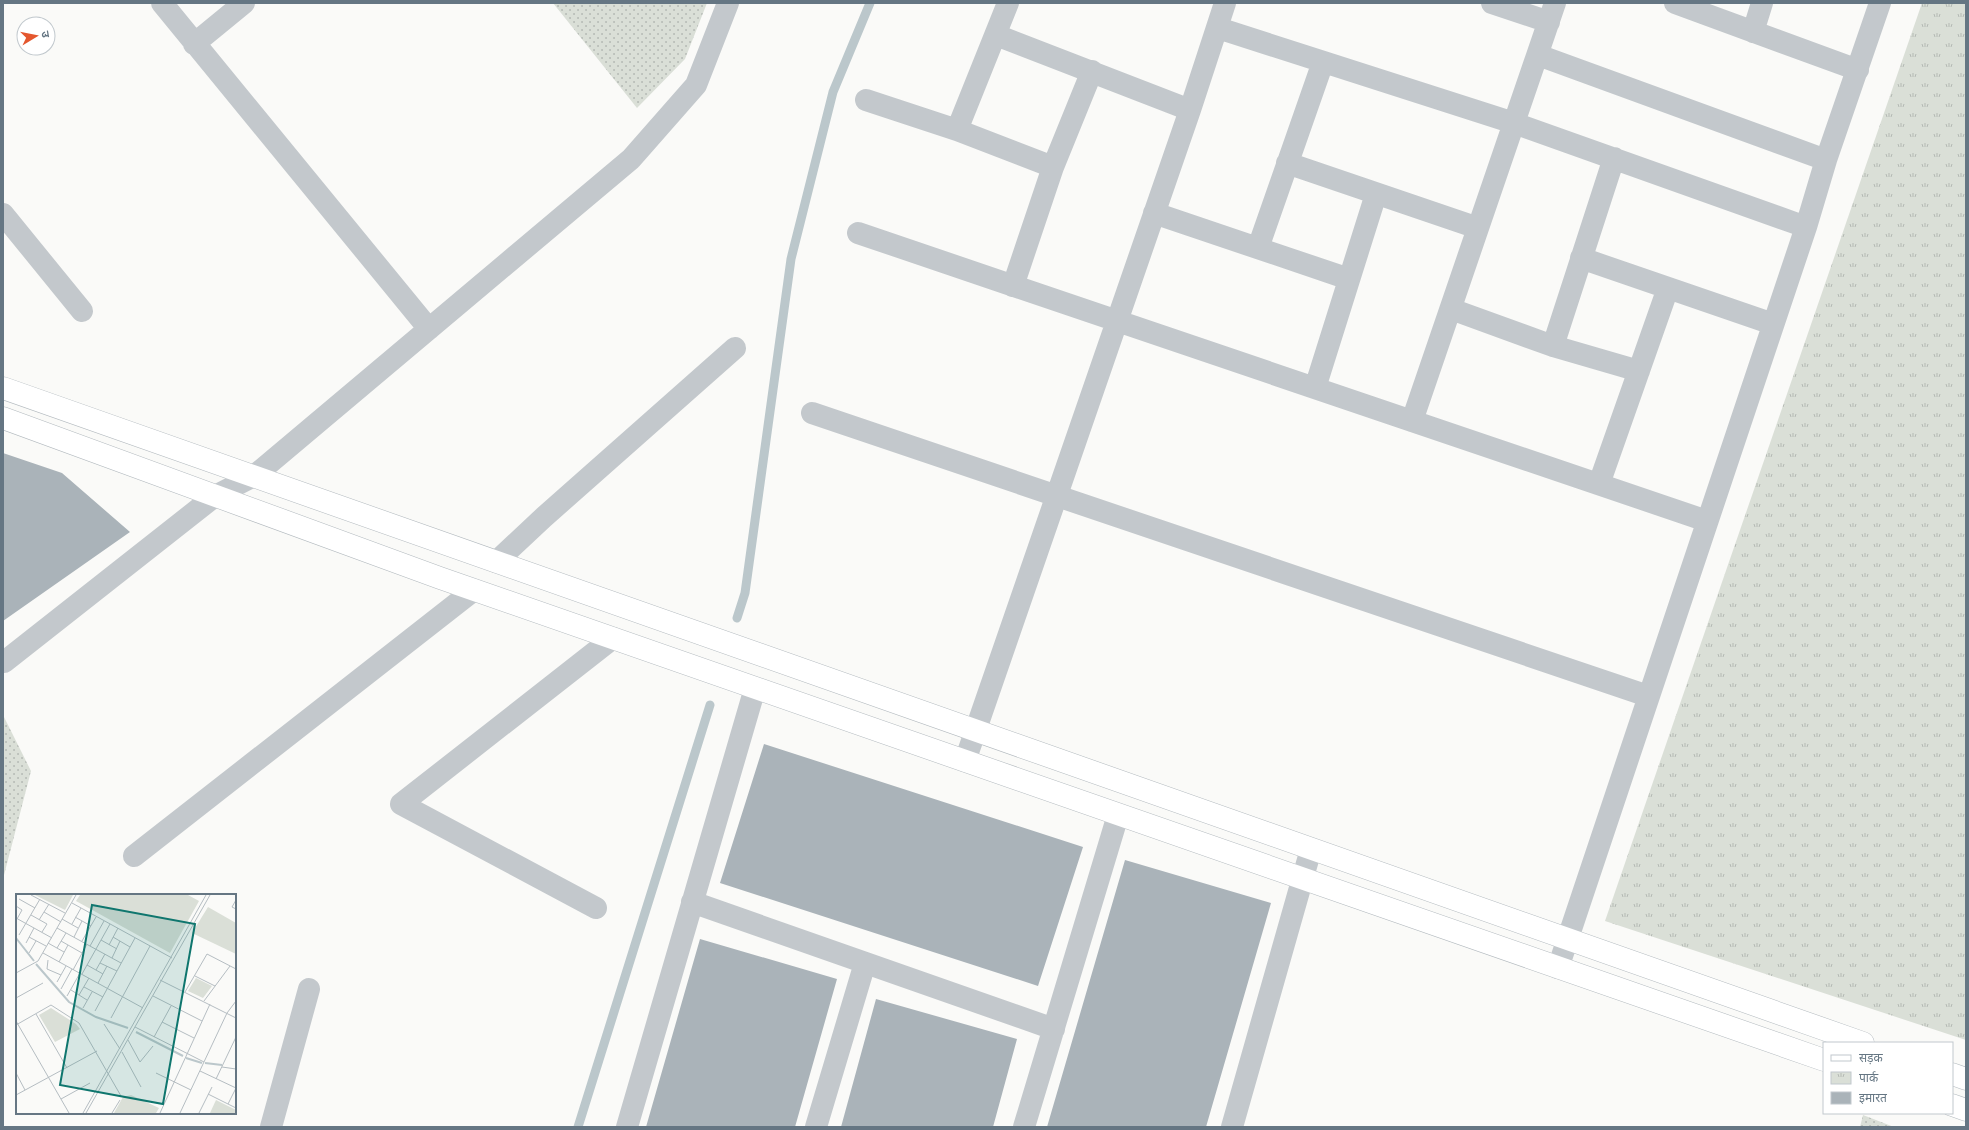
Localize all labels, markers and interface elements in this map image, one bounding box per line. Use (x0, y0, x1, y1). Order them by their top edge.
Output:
north arrow (16, 16, 56, 56)
text: उ (38, 30, 53, 39)
inset map (16, 894, 236, 1114)
legend (1823, 1042, 1953, 1114)
text: सड़क (1859, 1050, 1884, 1065)
text: पार्क (1859, 1070, 1879, 1085)
text: इमारत (1859, 1090, 1888, 1105)

